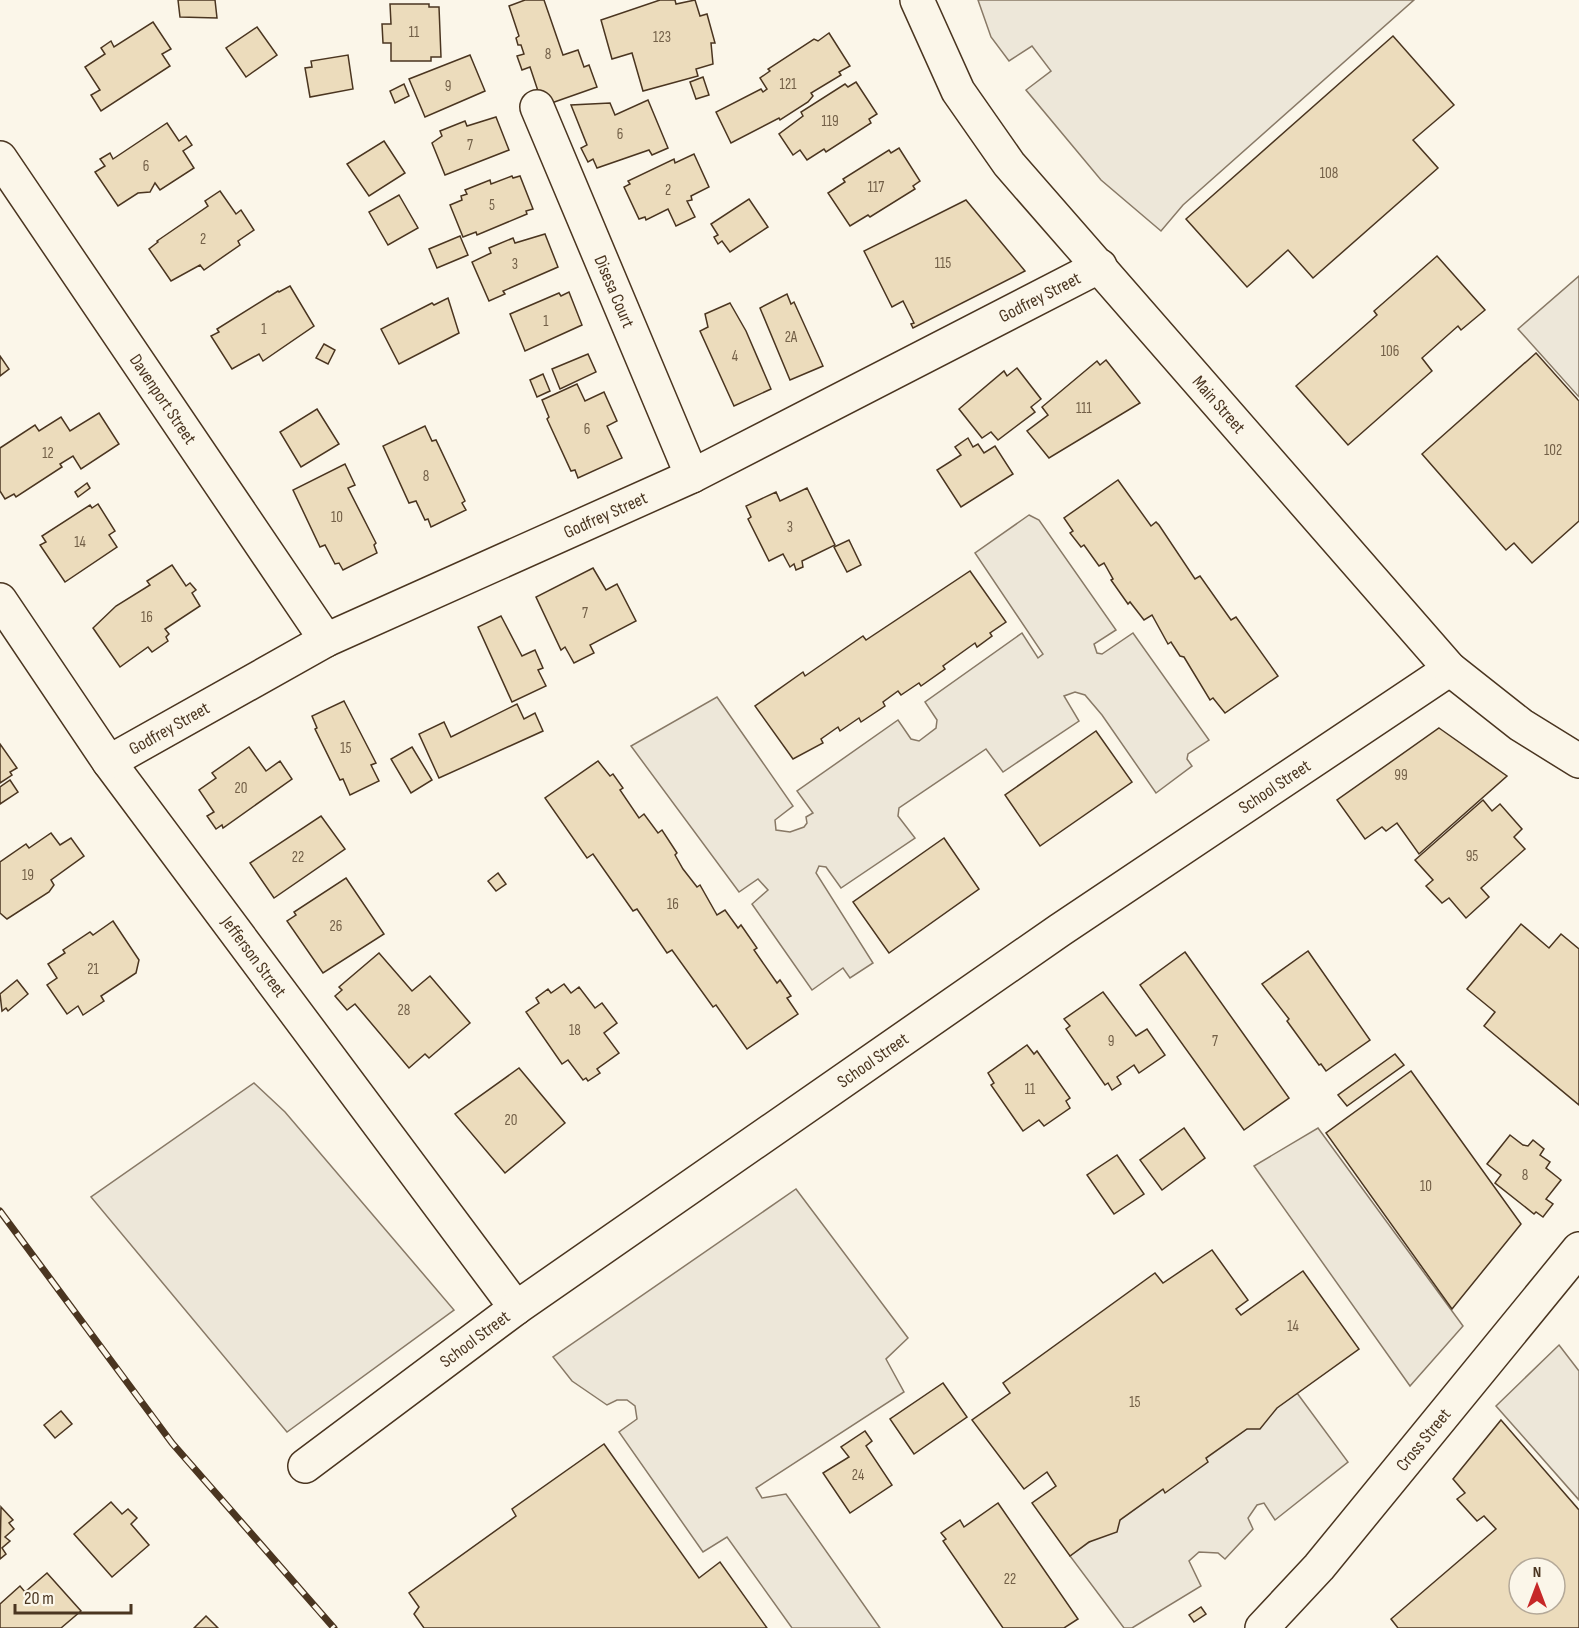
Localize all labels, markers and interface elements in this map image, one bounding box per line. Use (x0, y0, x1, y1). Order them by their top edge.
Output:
house number: 11 (409, 23, 420, 42)
house number: 123 (653, 28, 671, 47)
house number: 8 (545, 45, 551, 64)
house number: 121 (780, 75, 797, 94)
house number: 9 (445, 77, 451, 96)
house number: 119 (821, 112, 839, 131)
house number: 6 (617, 125, 623, 144)
house number: 7 (467, 136, 473, 155)
house number: 6 (143, 157, 149, 176)
house number: 108 (1320, 164, 1338, 183)
house number: 117 (868, 178, 884, 197)
house number: 2 (665, 181, 671, 200)
house number: 5 (489, 196, 495, 215)
house number: 2 (200, 230, 206, 249)
street label: Disesa Court (589, 252, 639, 331)
house number: 115 (935, 254, 951, 273)
house number: 3 (512, 255, 518, 274)
street label: Godfrey Street (995, 268, 1085, 327)
house number: 1 (543, 312, 549, 331)
house number: 1 (261, 320, 267, 339)
house number: 2A (785, 328, 798, 347)
house number: 106 (1381, 342, 1399, 361)
house number: 4 (732, 347, 738, 366)
street label: Davenport Street (125, 350, 201, 449)
street label: Main Street (1188, 372, 1250, 438)
house number: 111 (1076, 399, 1093, 418)
house number: 6 (584, 420, 590, 439)
house number: 102 (1544, 441, 1562, 460)
house number: 12 (42, 444, 54, 463)
house number: 8 (423, 467, 429, 486)
street label: Godfrey Street (561, 487, 651, 543)
house number: 10 (331, 508, 343, 527)
house number: 3 (787, 518, 793, 537)
house number: 14 (74, 533, 86, 552)
house number: 7 (582, 604, 588, 623)
house number: 16 (141, 608, 153, 627)
street label: Godfrey Street (125, 697, 214, 760)
house number: 15 (340, 739, 352, 758)
street label: School Street (1235, 755, 1315, 818)
house number: 99 (1394, 766, 1408, 785)
house number: 20 (235, 779, 247, 798)
house number: 95 (1466, 847, 1478, 866)
house number: 22 (292, 848, 304, 867)
house number: 19 (22, 866, 34, 885)
house number: 16 (667, 895, 679, 914)
street label: Jefferson Street (216, 912, 291, 1002)
house number: 26 (330, 917, 342, 936)
house number: 21 (87, 960, 99, 979)
house number: 28 (398, 1001, 410, 1020)
house number: 18 (569, 1021, 581, 1040)
street label: School Street (833, 1028, 913, 1093)
house number: 9 (1108, 1032, 1114, 1051)
house number: 7 (1212, 1032, 1218, 1051)
house number: 11 (1025, 1080, 1036, 1099)
house number: 20 (505, 1111, 517, 1130)
house number: 8 (1522, 1166, 1528, 1185)
house number: 10 (1420, 1177, 1432, 1196)
street label: School Street (436, 1306, 514, 1372)
house number: 14 (1287, 1317, 1299, 1336)
house number: 15 (1129, 1393, 1141, 1412)
street label: Cross Street (1392, 1404, 1456, 1476)
house number: 24 (852, 1466, 864, 1485)
north arrow (1507, 1556, 1567, 1616)
text: N (1533, 1563, 1541, 1582)
house number: 22 (1004, 1570, 1016, 1589)
scale bar (15, 1577, 130, 1615)
text: 20 m (24, 1588, 54, 1609)

